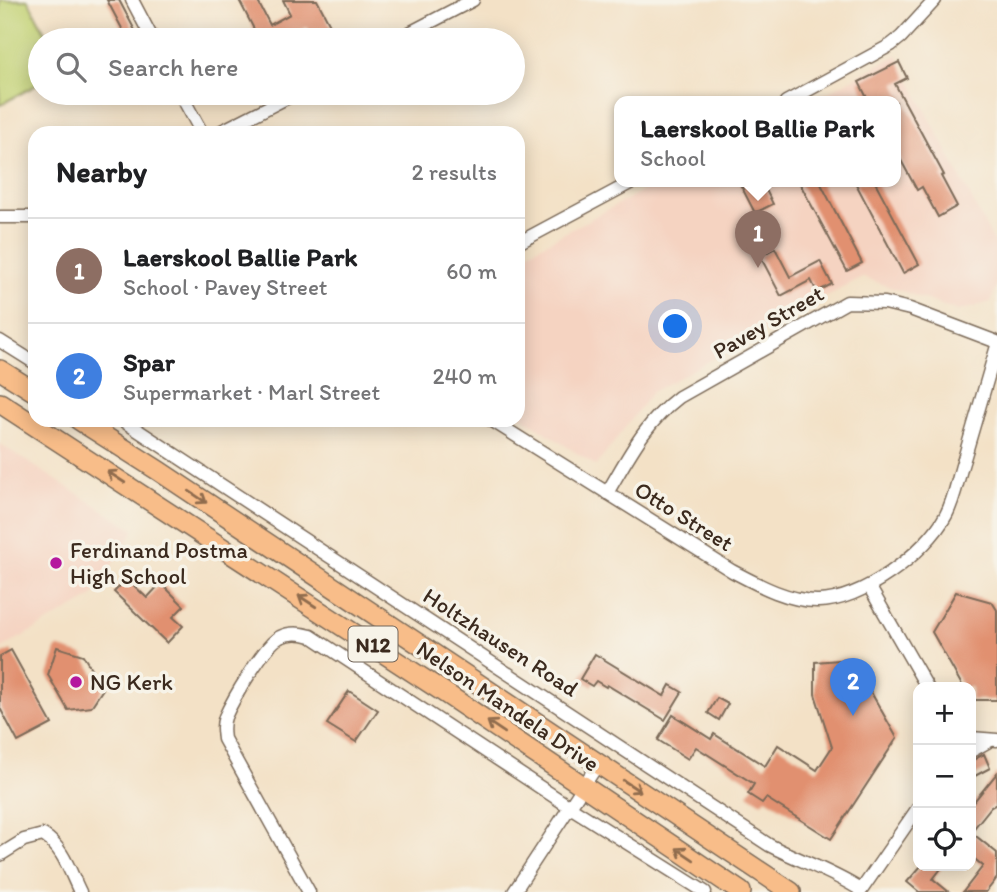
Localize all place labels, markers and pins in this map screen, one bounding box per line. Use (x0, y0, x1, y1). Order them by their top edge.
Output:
pin: 1 (735, 210, 781, 268)
place label: Ferdinand Postma High School (70, 536, 248, 590)
marker: Ferdinand Postma High School (48, 555, 64, 571)
pin: 2 (830, 658, 876, 716)
place label: NG Kerk (90, 668, 173, 696)
marker: NG Kerk (68, 674, 84, 690)

